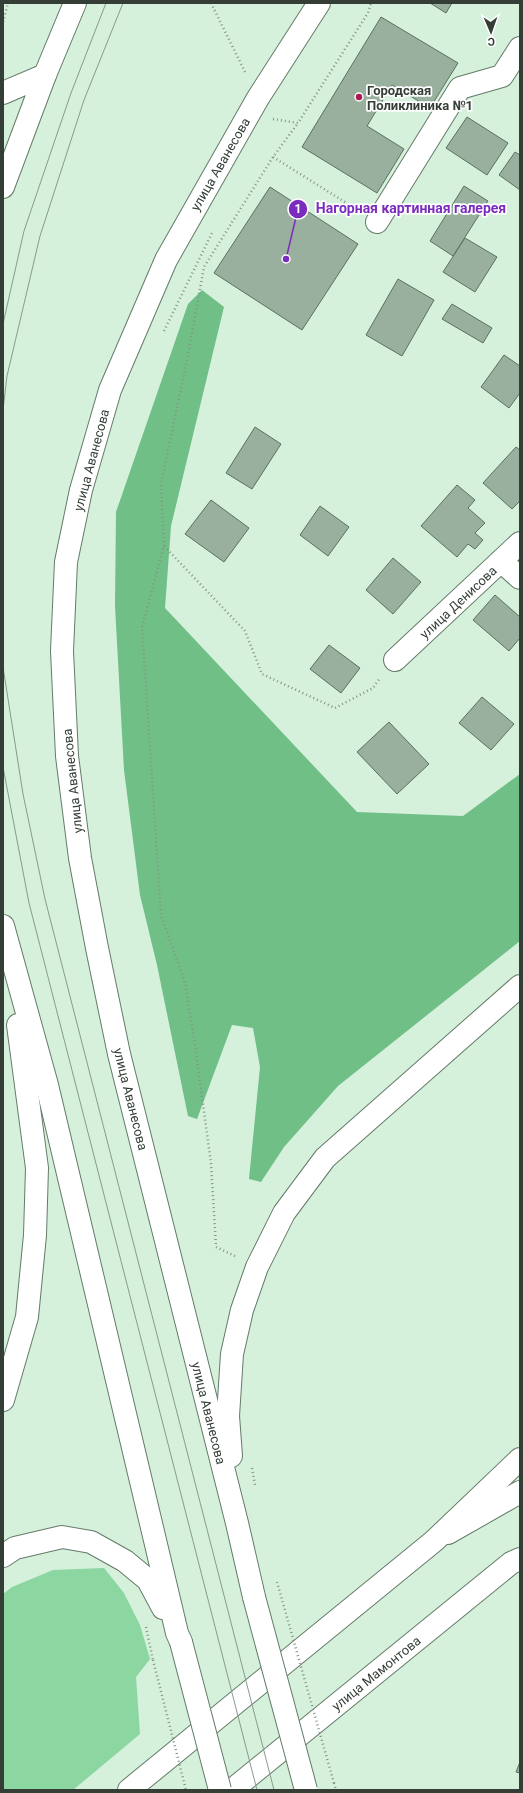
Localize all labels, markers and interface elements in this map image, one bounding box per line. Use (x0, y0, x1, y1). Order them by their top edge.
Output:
north arrow (471, 12, 511, 52)
text: С (488, 35, 495, 48)
place label: Городская Поликлиника №1 (367, 83, 473, 113)
marker: Городская Поликлиника №1 (354, 92, 364, 102)
street label: улица Аванесова (188, 115, 253, 213)
callout: Нагорная картинная галерея (288, 196, 514, 222)
text: Нагорная картинная галерея (316, 200, 506, 216)
text: 1 (295, 202, 301, 216)
street label: улица Аванесова (71, 407, 112, 513)
street label: улица Денисова (417, 563, 500, 642)
street label: улица Аванесова (60, 728, 85, 834)
street label: улица Аванесова (111, 1046, 150, 1152)
street label: улица Аванесова (189, 1360, 228, 1466)
street label: улица Мамонтова (329, 1633, 424, 1714)

